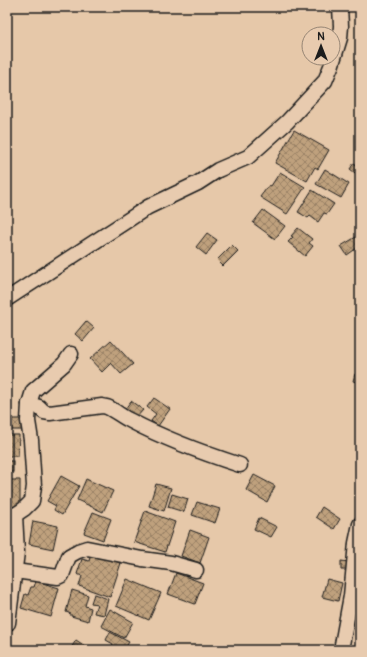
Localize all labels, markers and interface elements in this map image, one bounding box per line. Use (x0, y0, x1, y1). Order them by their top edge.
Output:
north arrow (301, 26, 341, 66)
text: N (317, 30, 325, 43)

